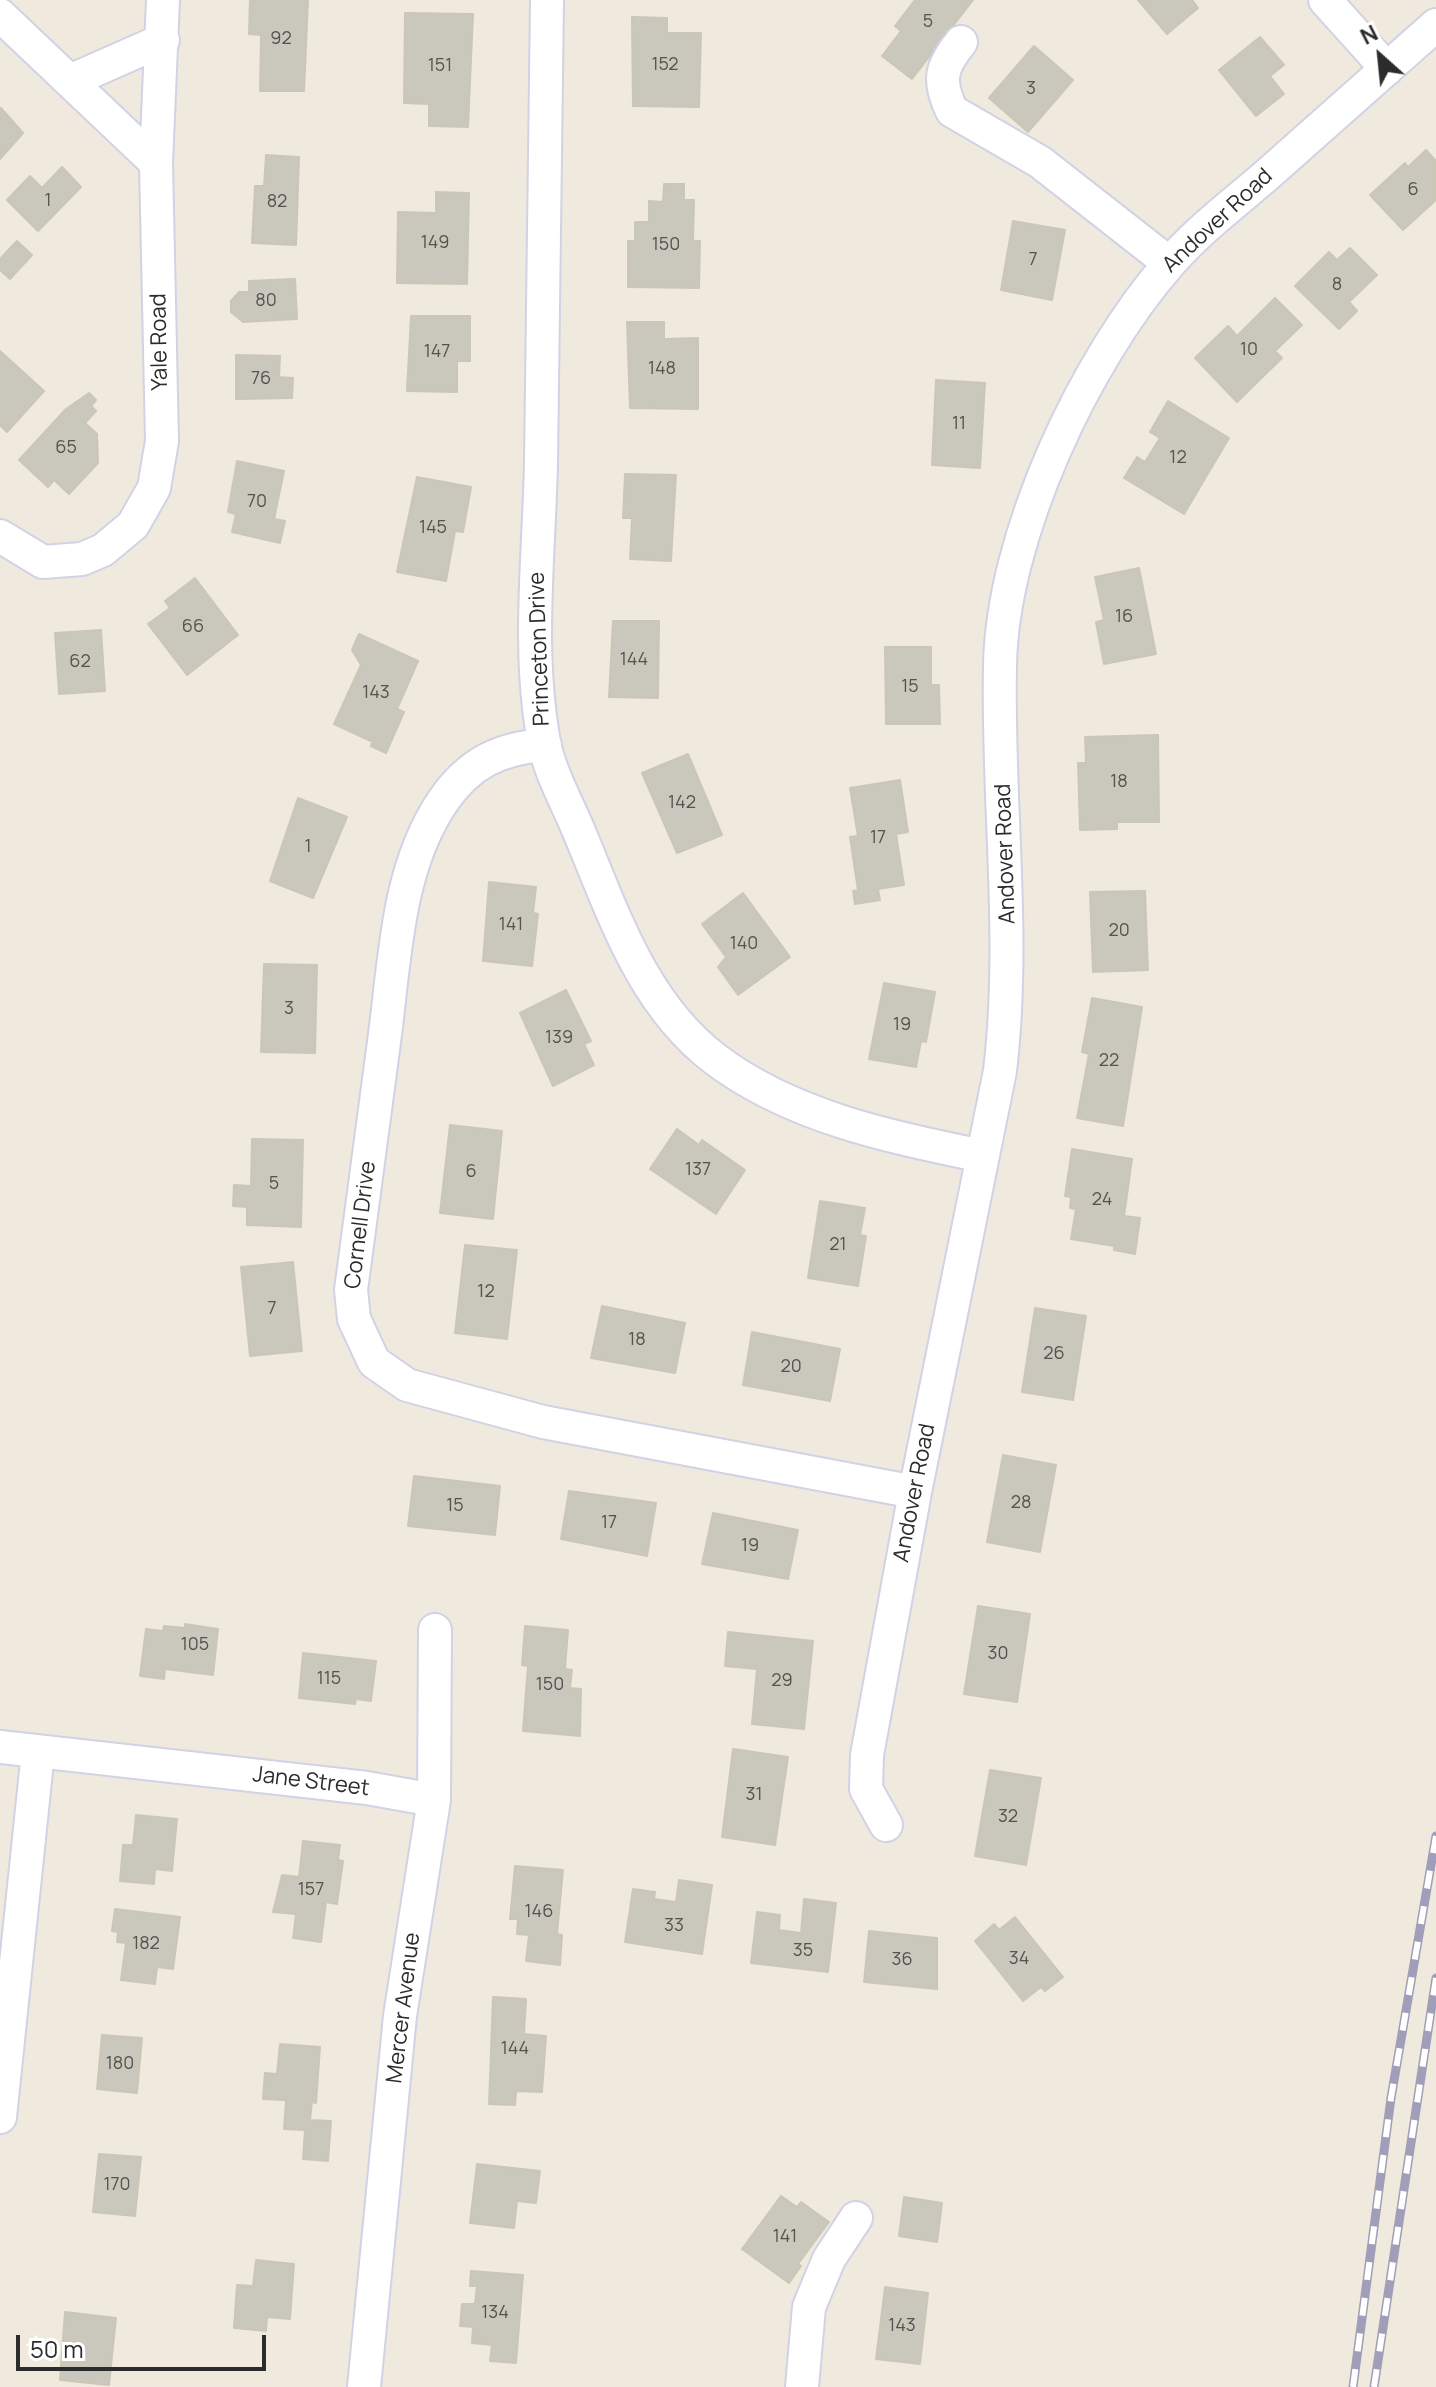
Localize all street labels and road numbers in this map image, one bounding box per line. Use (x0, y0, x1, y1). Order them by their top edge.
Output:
street label: Andover Road (1158, 163, 1278, 279)
street label: Yale Road (146, 293, 174, 391)
street label: Princeton Drive (524, 571, 556, 727)
street label: Andover Road (990, 783, 1022, 925)
street label: Cornell Drive (340, 1160, 382, 1290)
street label: Andover Road (889, 1421, 941, 1565)
street label: Jane Street (251, 1762, 371, 1802)
street label: Mercer Avenue (382, 1931, 426, 2085)

